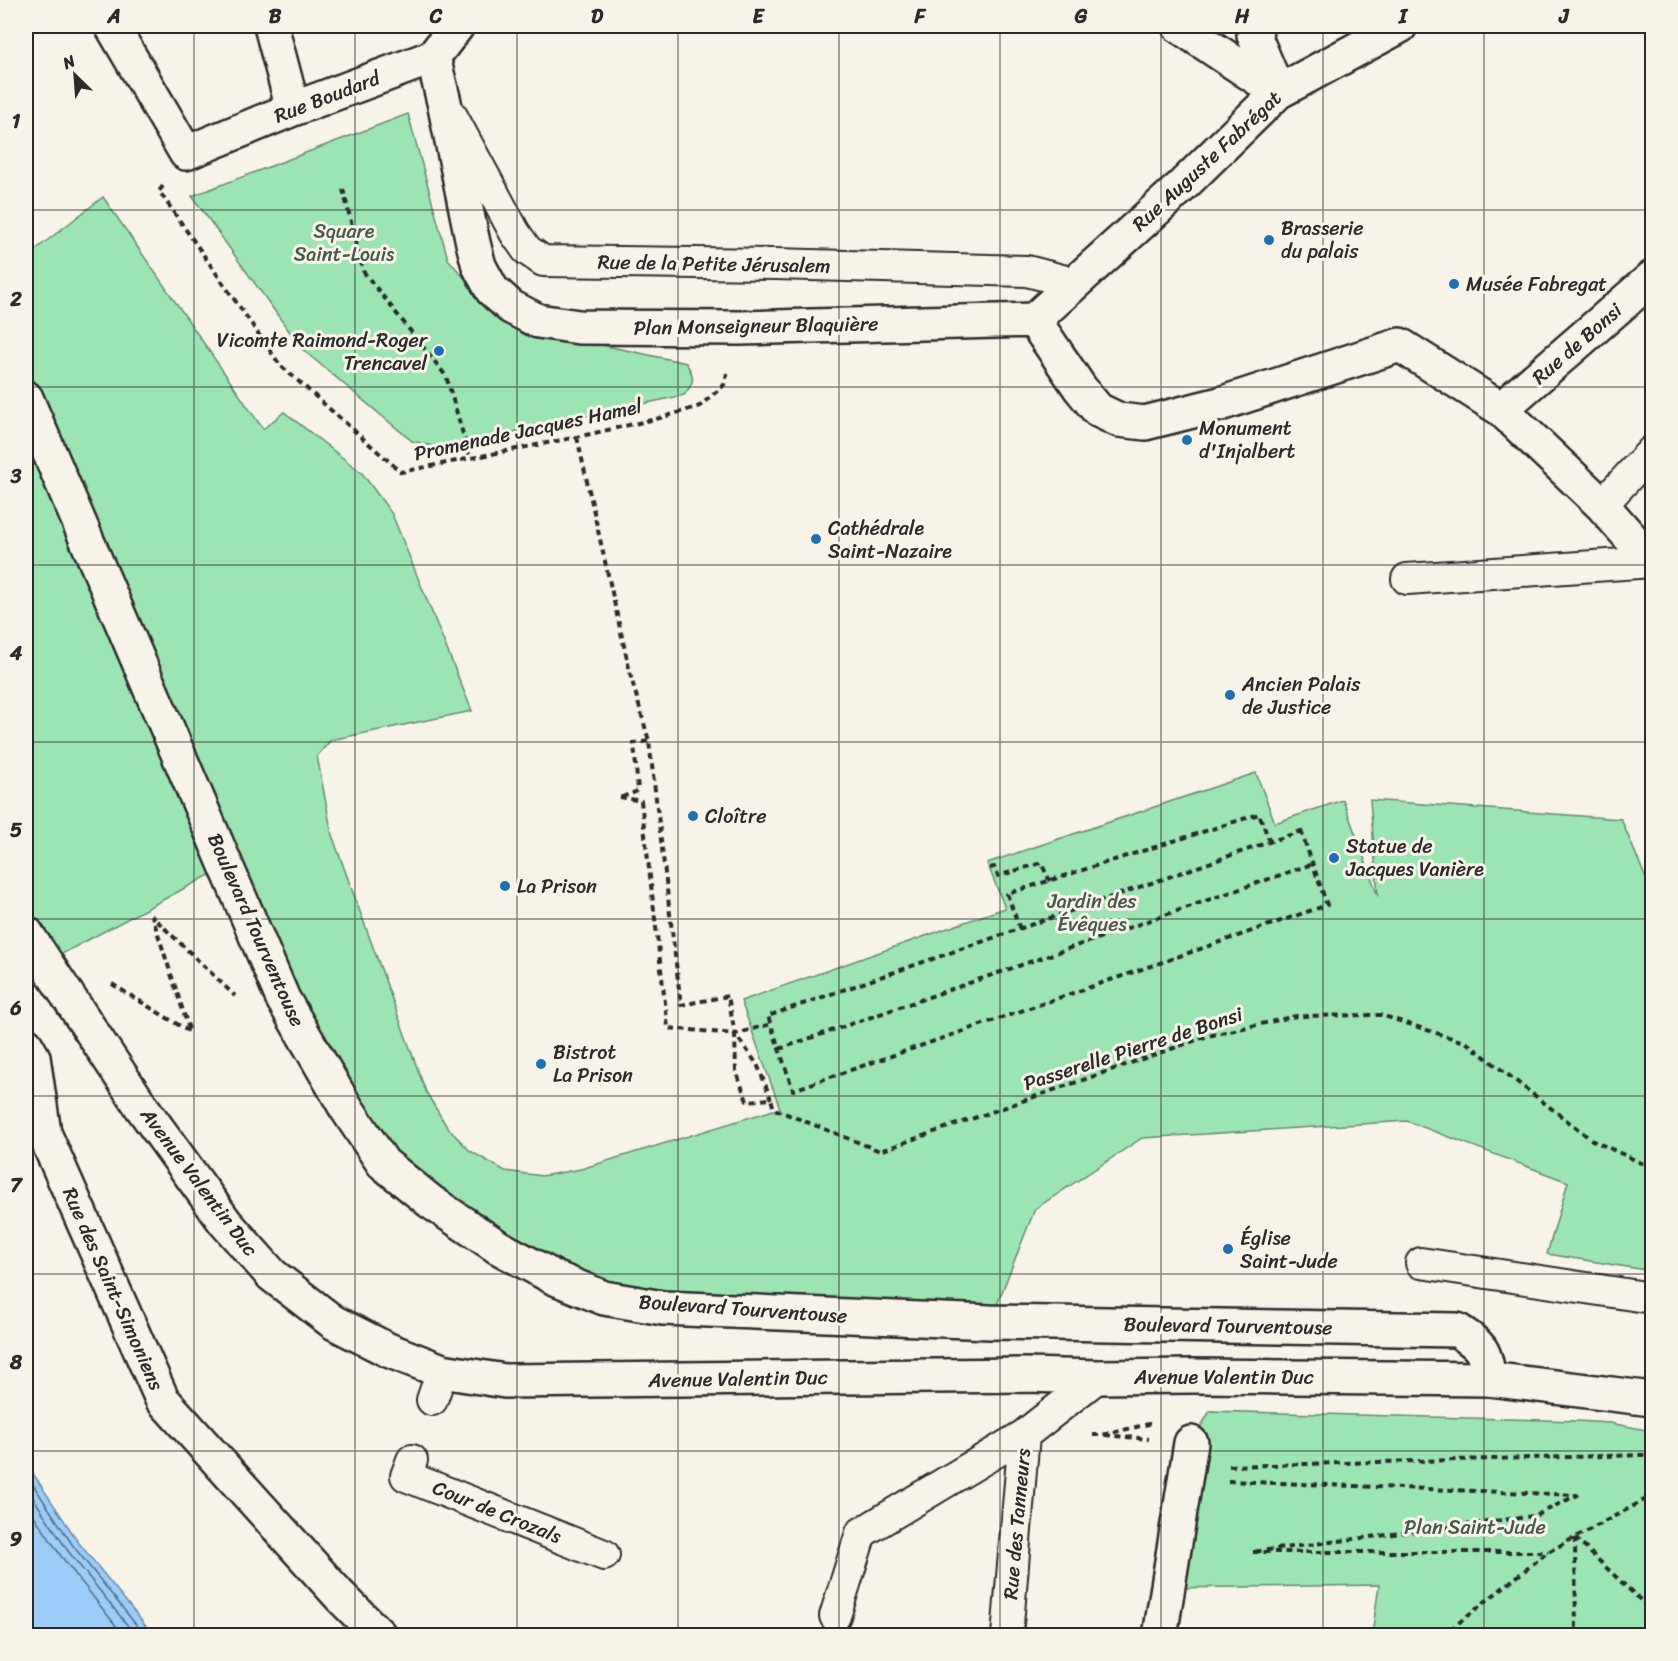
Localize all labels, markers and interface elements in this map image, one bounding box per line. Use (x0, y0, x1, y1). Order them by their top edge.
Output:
text: A (106, 0, 121, 34)
text: B (269, 0, 282, 34)
text: C (429, 0, 443, 34)
text: D (591, 0, 604, 34)
text: E (752, 0, 765, 34)
text: F (914, 0, 927, 34)
text: G (1074, 0, 1088, 34)
text: H (1234, 0, 1250, 34)
text: I (1398, 0, 1409, 34)
text: J (1558, 0, 1570, 34)
north arrow (45, 45, 105, 105)
text: N (57, 46, 81, 78)
street label: Rue Boudard (269, 60, 386, 133)
street label: Rue Auguste Fabrégat (1124, 82, 1290, 240)
text: 1 (12, 104, 21, 139)
place label: Brasserie du palais (1281, 211, 1364, 269)
park label: Square Saint-Louis (294, 214, 395, 272)
marker: Brasserie du palais (1262, 233, 1276, 247)
street label: Rue de la Petite Jérusalem (597, 244, 831, 284)
place label: Musée Fabregat (1466, 267, 1607, 302)
marker: Musée Fabregat (1447, 277, 1461, 291)
text: 2 (9, 282, 22, 317)
street label: Rue de Bonsi (1524, 293, 1631, 394)
street label: Plan Monseigneur Blaquière (633, 306, 879, 346)
place label: Vicomte Raimond-Roger Trencavel (217, 323, 429, 381)
marker: Vicomte Raimond-Roger Trencavel (432, 344, 446, 358)
street label: Promenade Jacques Hamel (411, 389, 646, 471)
place label: Monument d'Injalbert (1199, 411, 1295, 469)
marker: Monument d'Injalbert (1180, 433, 1194, 447)
text: 3 (10, 459, 22, 494)
place label: Cathédrale Saint-Nazaire (828, 511, 952, 569)
marker: Cathédrale Saint-Nazaire (809, 532, 823, 546)
text: 4 (9, 636, 23, 671)
place label: Ancien Palais de Justice (1241, 667, 1361, 725)
marker: Ancien Palais de Justice (1223, 688, 1237, 702)
place label: Cloître (705, 799, 766, 834)
marker: Cloître (686, 809, 700, 823)
text: 5 (10, 813, 22, 848)
street label: Boulevard Tourventouse (198, 827, 314, 1033)
place label: Statue de Jacques Vanière (1345, 829, 1484, 887)
marker: Statue de Jacques Vanière (1327, 851, 1341, 865)
place label: La Prison (517, 869, 597, 904)
marker: La Prison (498, 879, 512, 893)
park label: Jardin des Évêques (1046, 884, 1137, 942)
text: 6 (9, 991, 22, 1026)
street label: Passerelle Pierre de Bonsi (1019, 997, 1249, 1101)
place label: Bistrot La Prison (553, 1035, 633, 1093)
marker: Bistrot La Prison (534, 1057, 548, 1071)
street label: Avenue Valentin Duc (130, 1099, 267, 1264)
text: 7 (10, 1168, 23, 1203)
street label: Rue des Saint-Simoniens (52, 1182, 174, 1397)
place label: Église Saint-Jude (1240, 1221, 1338, 1279)
marker: Église Saint-Jude (1221, 1242, 1235, 1256)
street label: Boulevard Tourventouse (638, 1284, 848, 1334)
street label: Boulevard Tourventouse (1123, 1307, 1333, 1345)
text: 8 (9, 1345, 23, 1380)
street label: Avenue Valentin Duc (647, 1360, 828, 1398)
street label: Avenue Valentin Duc (1133, 1360, 1314, 1395)
street label: Rue des Tanneurs (993, 1446, 1041, 1601)
street label: Cour de Crozals (427, 1470, 568, 1554)
park label: Plan Saint-Jude (1404, 1510, 1546, 1545)
text: 9 (10, 1522, 22, 1557)

